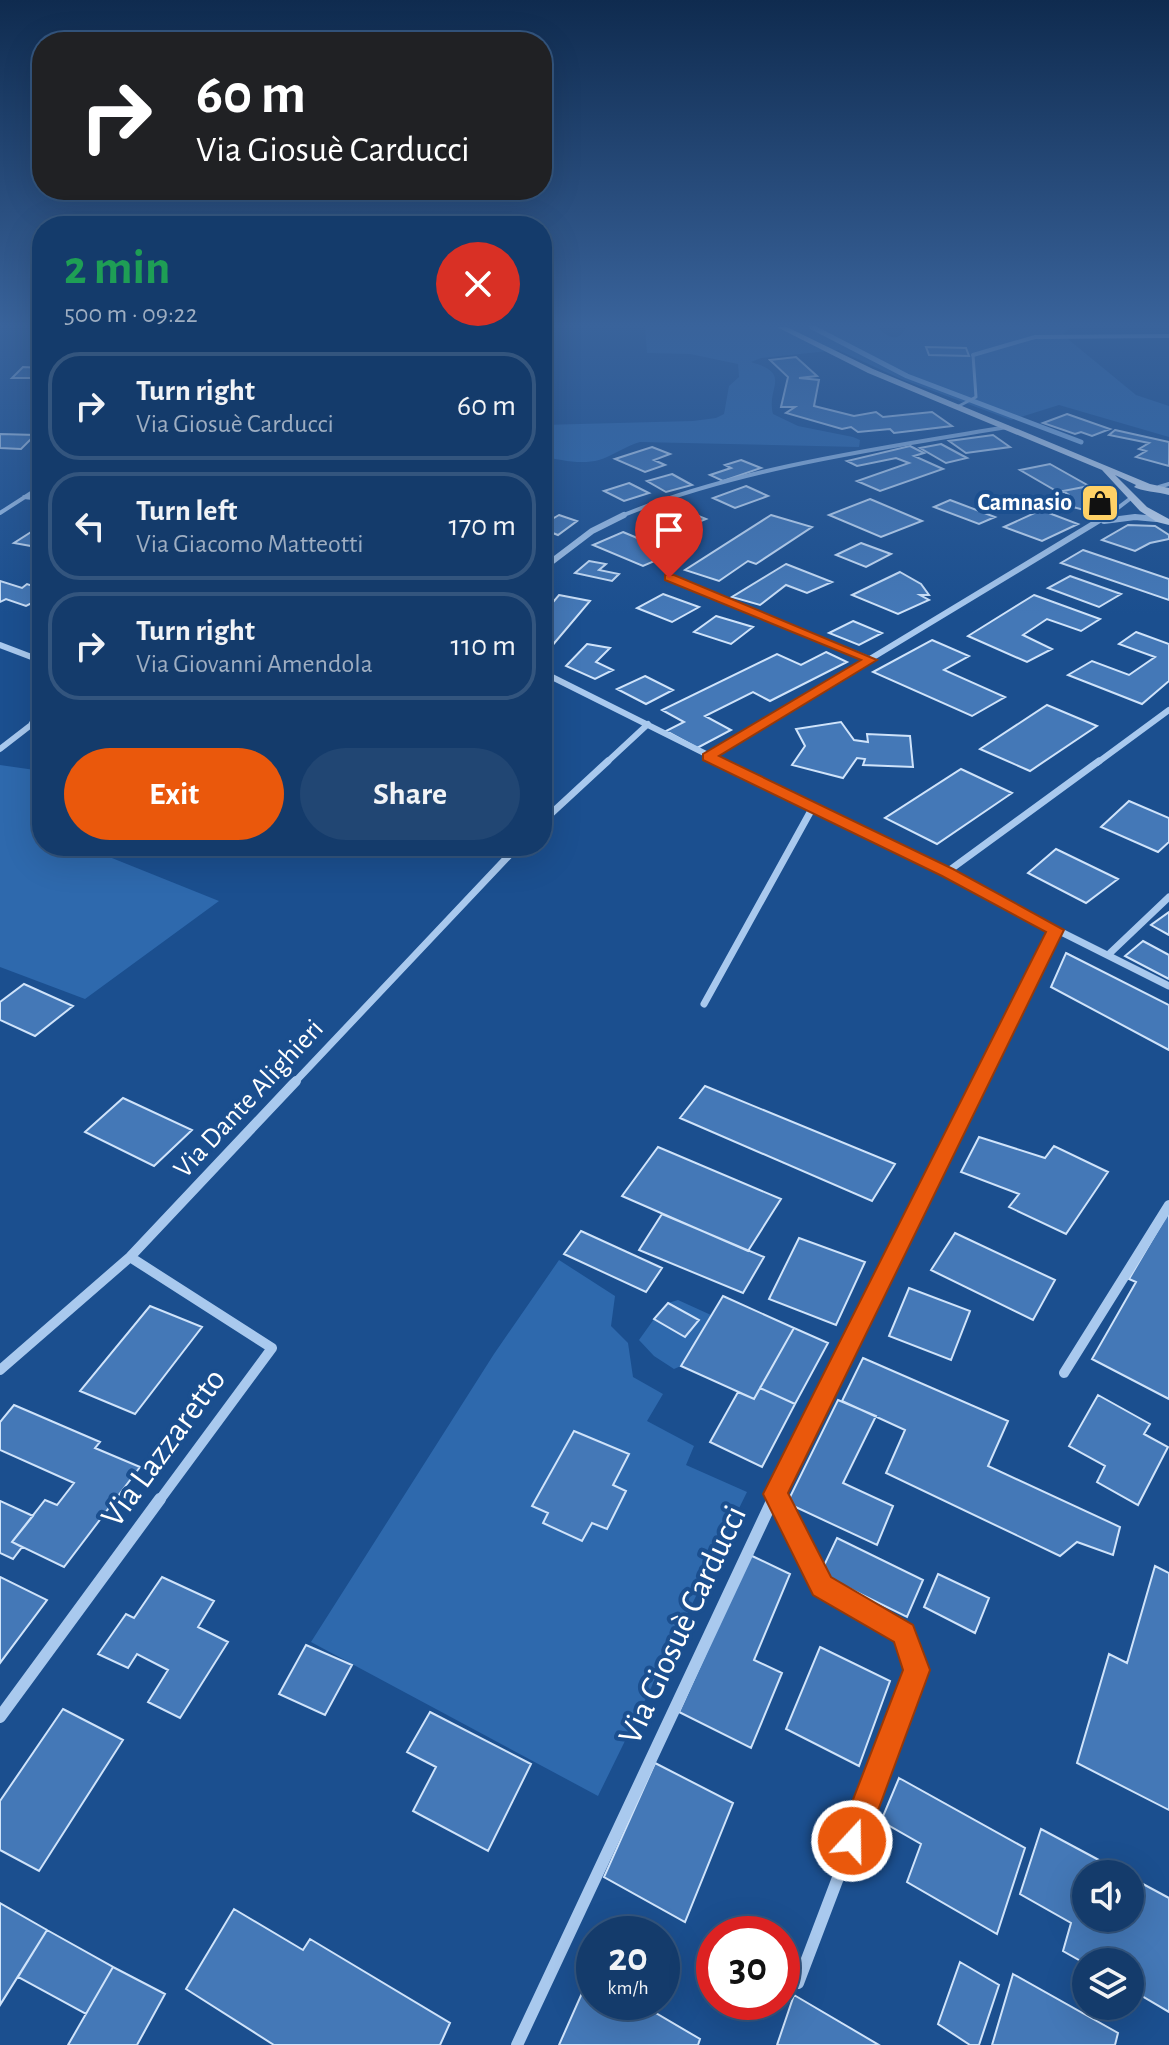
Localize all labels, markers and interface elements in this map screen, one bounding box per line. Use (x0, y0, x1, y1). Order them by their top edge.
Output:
icon: right (64, 64, 168, 168)
text: 60 m (196, 67, 306, 123)
text: Via Giosuè Carducci (196, 132, 470, 168)
button: close (436, 242, 520, 326)
text: 2 min (64, 245, 171, 293)
text: 500 m · 09:22 (64, 301, 198, 327)
text: Turn right (136, 376, 255, 406)
icon: right (68, 384, 112, 428)
text: 60 m (457, 391, 516, 421)
text: Via Giosuè Carducci (136, 411, 334, 437)
shop icon: Camnasio (1079, 482, 1121, 524)
place label: Camnasio (977, 491, 1072, 515)
text: Turn left (136, 496, 237, 526)
pin (635, 496, 703, 578)
icon: left (68, 504, 112, 548)
icon: arrive (647, 508, 691, 552)
text: 170 m (448, 511, 516, 541)
text: Via Giacomo Matteotti (136, 531, 364, 557)
text: Turn right (136, 616, 255, 646)
icon: right (68, 624, 112, 668)
text: 110 m (451, 631, 516, 661)
text: Via Giovanni Amendola (136, 651, 373, 677)
button: Exit (64, 748, 284, 840)
button: Share (300, 748, 520, 840)
street label: Via Dante Alighieri (169, 1014, 329, 1184)
street label: Via Lazzaretto (95, 1363, 233, 1533)
street label: Via Giosuè Carducci (613, 1501, 753, 1749)
position arrow (810, 1799, 894, 1883)
map controls (1072, 1860, 1144, 2020)
button: sound (1072, 1860, 1144, 1932)
speed limit sign: 30 (696, 1916, 800, 2020)
text: 20 (608, 1938, 648, 1978)
button: layers (1072, 1948, 1144, 2020)
text: km/h (607, 1978, 649, 1998)

